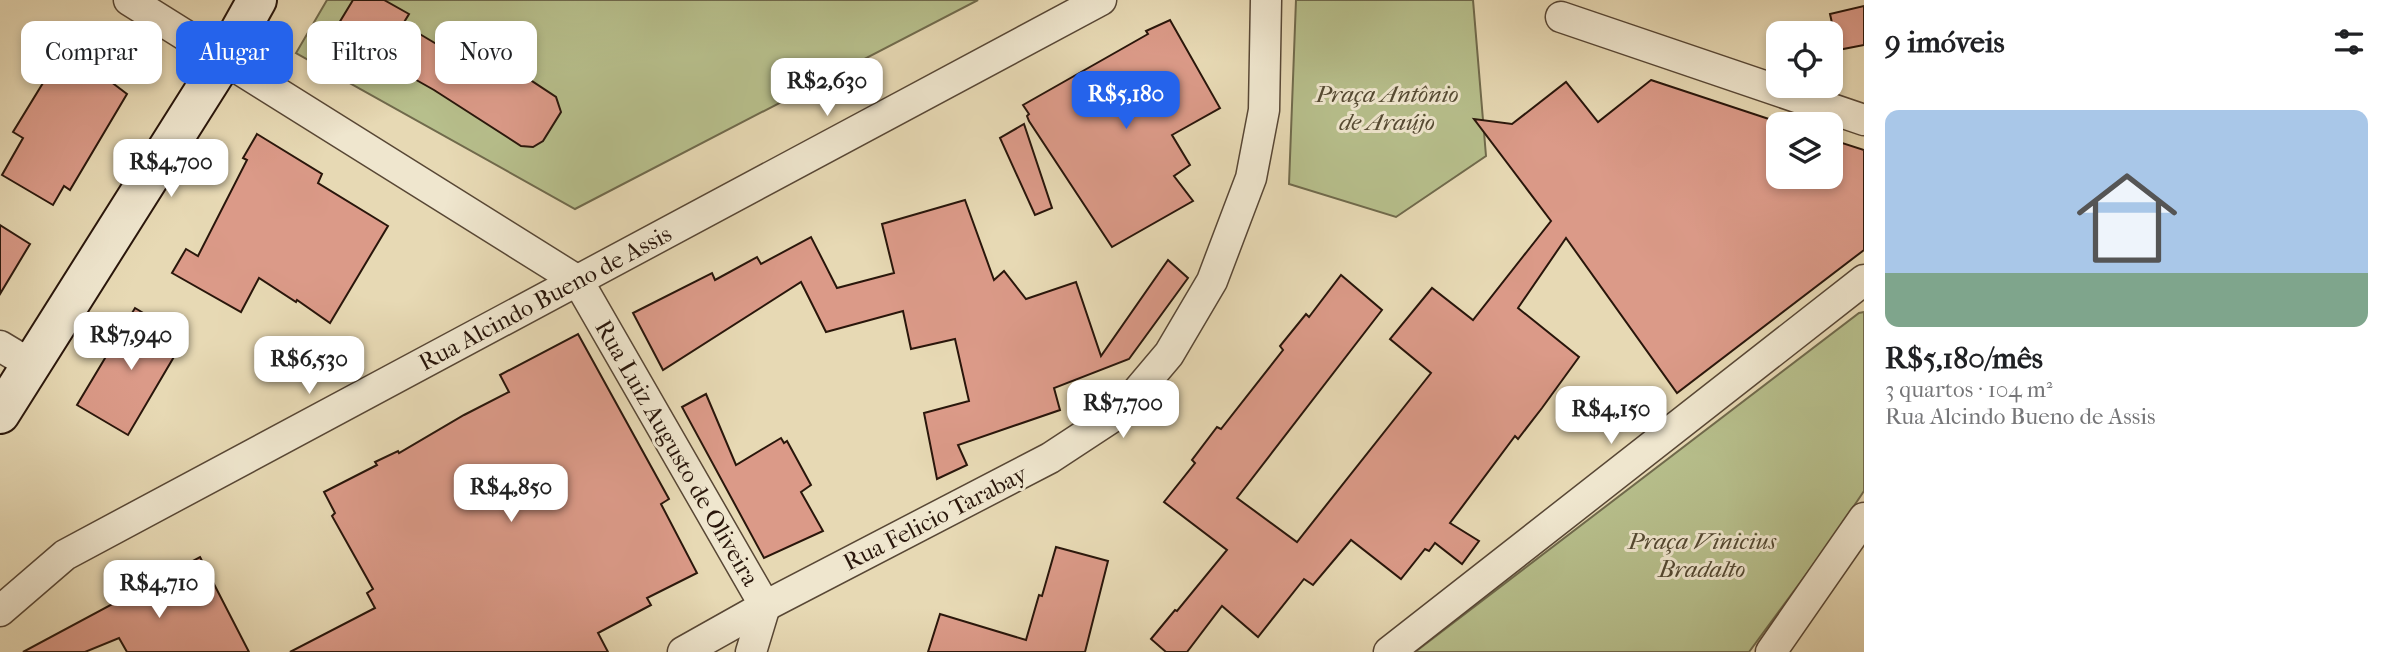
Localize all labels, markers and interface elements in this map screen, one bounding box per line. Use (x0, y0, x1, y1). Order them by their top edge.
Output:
chip: Comprar (21, 21, 162, 84)
chip: Alugar (176, 21, 293, 84)
chip: Filtros (307, 21, 421, 84)
chip: Novo (435, 21, 537, 84)
map controls (1766, 21, 1843, 189)
button: locate (1766, 21, 1843, 98)
icon: filters (2330, 23, 2368, 61)
text: 9 imóveis (1885, 25, 2005, 60)
pin: R$2,630 (762, 58, 892, 118)
text: R$2,630 (787, 67, 867, 94)
pin: R$5,180 (1061, 72, 1191, 131)
text: R$5,180 (1088, 80, 1164, 107)
park label: Praça Antônio de Araújo (1314, 80, 1459, 136)
button: layers (1766, 112, 1843, 189)
pin: R$4,700 (106, 140, 236, 199)
text: R$4,700 (129, 148, 213, 175)
icon: home (2064, 155, 2190, 281)
street label: Rua Alcindo Bueno de Assis (414, 219, 676, 377)
pin: R$7,940 (66, 312, 196, 372)
street label: Rua Luiz Augusto de Oliveira (589, 315, 765, 592)
text: R$7,940 (90, 321, 172, 348)
pin: R$6,530 (244, 336, 374, 396)
text: R$5,180/mês (1885, 341, 2043, 376)
text: R$6,530 (270, 345, 348, 372)
text: 3 quartos · 104 m² (1885, 376, 2052, 403)
pin: R$7,700 (1058, 380, 1188, 440)
pin: R$4,150 (1546, 386, 1676, 446)
text: R$7,700 (1083, 389, 1163, 416)
text: R$4,150 (1572, 395, 1650, 422)
text: Rua Alcindo Bueno de Assis (1885, 403, 2155, 430)
street label: Rua Felicio Tarabay (838, 459, 1033, 576)
pin: R$4,850 (446, 464, 576, 524)
text: R$4,850 (470, 473, 552, 500)
park label: Praça Vinicius Bradalto (1627, 527, 1777, 583)
pin: R$4,710 (94, 560, 224, 620)
text: R$4,710 (120, 569, 198, 596)

